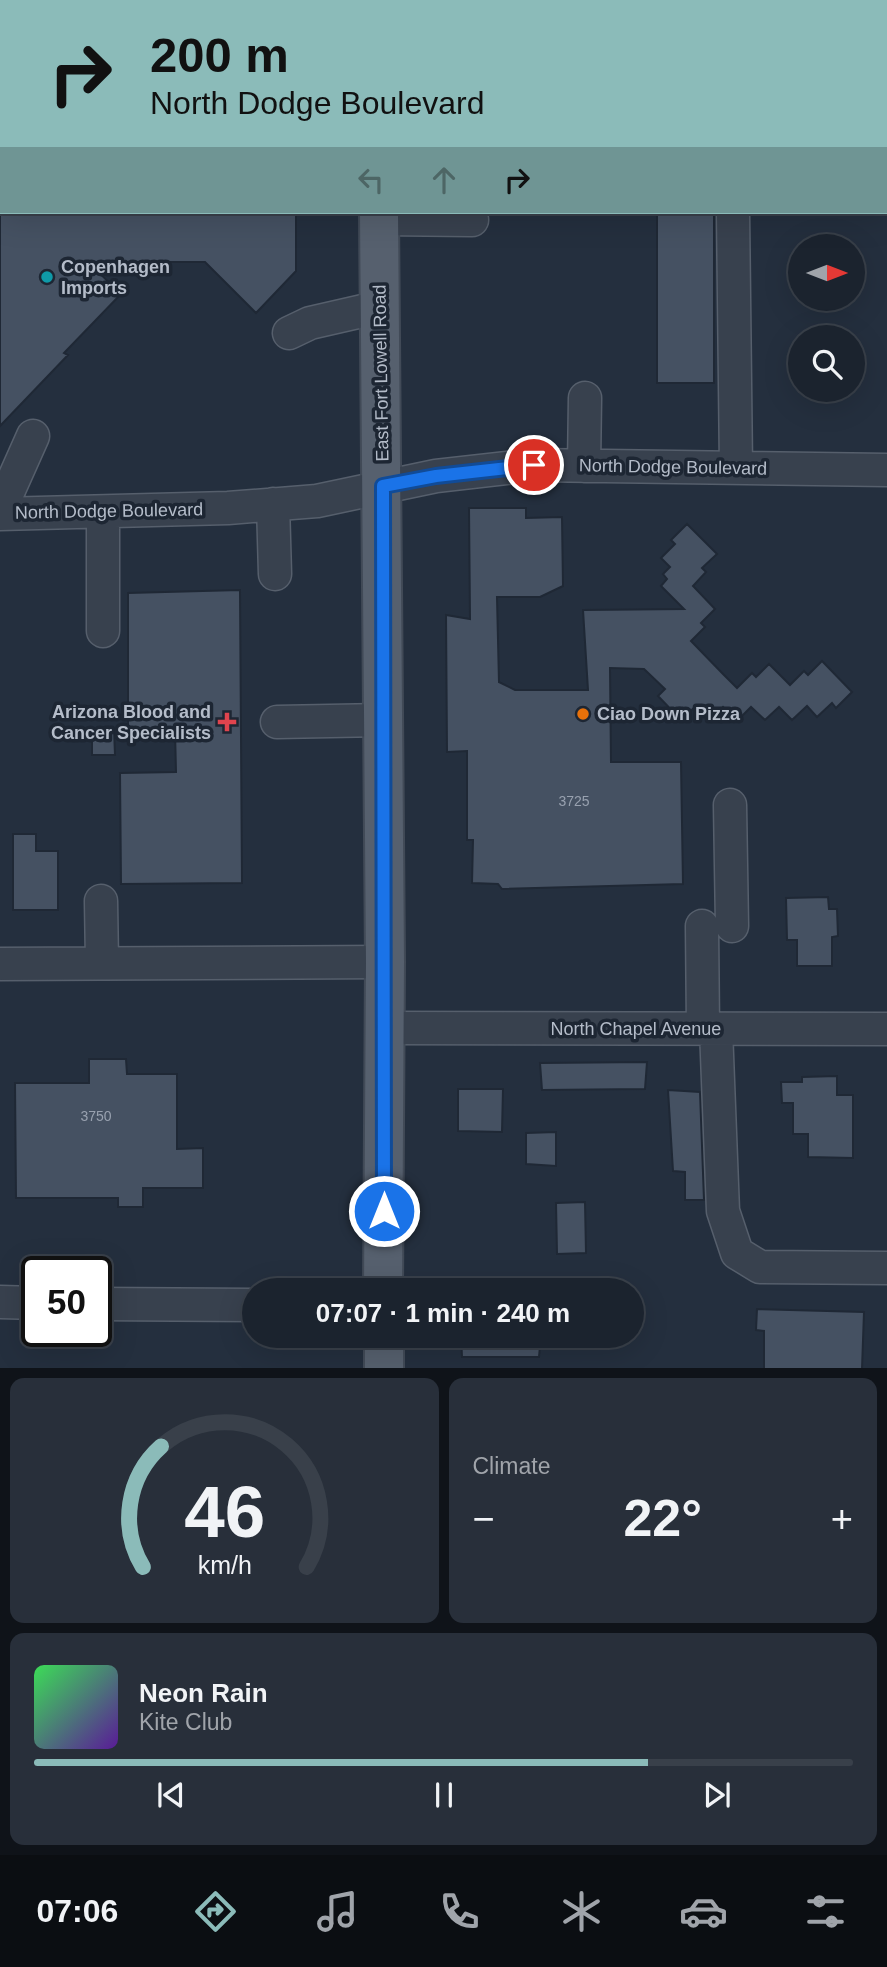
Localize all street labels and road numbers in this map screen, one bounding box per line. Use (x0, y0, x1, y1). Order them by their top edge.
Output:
street label: East Fort Lowell Road (369, 284, 393, 462)
street label: North Dodge Boulevard (579, 455, 767, 479)
street label: North Dodge Boulevard (15, 499, 203, 523)
street label: North Chapel Avenue (551, 1019, 721, 1039)

